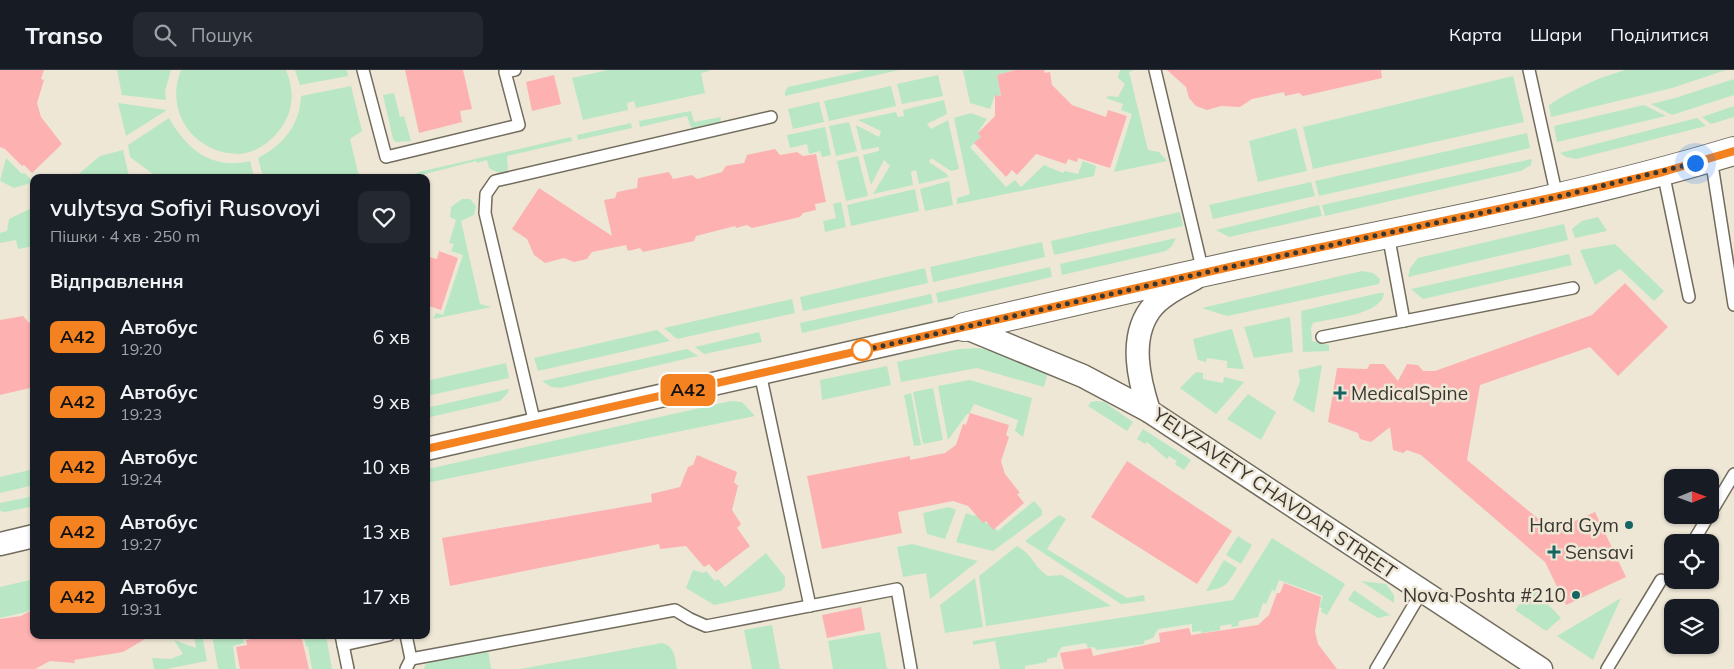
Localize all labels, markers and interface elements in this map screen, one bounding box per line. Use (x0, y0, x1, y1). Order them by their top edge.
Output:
search box (133, 12, 483, 57)
text: Transo (25, 20, 103, 50)
icon: search (151, 21, 179, 49)
text: Пошук (191, 23, 253, 47)
text: Карта (1449, 23, 1502, 46)
text: Шари (1530, 23, 1582, 46)
text: Поділитися (1610, 23, 1709, 46)
your location (1683, 151, 1708, 176)
button: heart (358, 191, 410, 243)
text: vulytsya Sofiyi Rusovoyi (50, 192, 320, 222)
text: Пішки · 4 хв · 250 m (50, 226, 200, 246)
text: Відправлення (50, 269, 184, 293)
text: Автобус (120, 315, 198, 339)
text: А42 (60, 325, 95, 348)
text: 6 хв (373, 325, 410, 349)
text: 19:20 (120, 339, 162, 359)
unlabelled marker (851, 339, 873, 361)
line badge: А42 (659, 374, 717, 406)
text: А42 (670, 378, 706, 401)
text: Автобус (120, 380, 198, 404)
place label: MedicalSpine (1351, 381, 1468, 405)
marker: MedicalSpine (1333, 386, 1347, 400)
text: А42 (60, 390, 95, 413)
text: 9 хв (373, 390, 410, 414)
street label: YELYZAVETY CHAVDAR STREET (1148, 402, 1402, 584)
text: 19:23 (120, 404, 162, 424)
text: Автобус (120, 445, 198, 469)
text: А42 (60, 455, 95, 478)
text: 10 хв (361, 455, 410, 479)
text: 19:24 (120, 469, 162, 489)
north arrow (1664, 469, 1719, 524)
map controls (1664, 469, 1719, 654)
text: Автобус (120, 510, 198, 534)
place label: Hard Gym (1529, 513, 1619, 537)
marker: Hard Gym (1623, 519, 1635, 531)
text: А42 (60, 520, 95, 543)
text: 13 хв (361, 520, 410, 544)
text: 19:27 (120, 534, 162, 554)
button: locate (1664, 534, 1719, 589)
place label: Sensavi (1565, 540, 1634, 564)
marker: Sensavi (1547, 545, 1561, 559)
text: Автобус (120, 575, 198, 599)
place label: Nova Poshta #210 (1403, 583, 1566, 607)
text: А42 (60, 585, 95, 608)
text: 17 хв (361, 585, 410, 609)
marker: Nova Poshta #210 (1570, 589, 1582, 601)
text: 19:31 (120, 599, 162, 619)
button: layers (1664, 599, 1719, 654)

